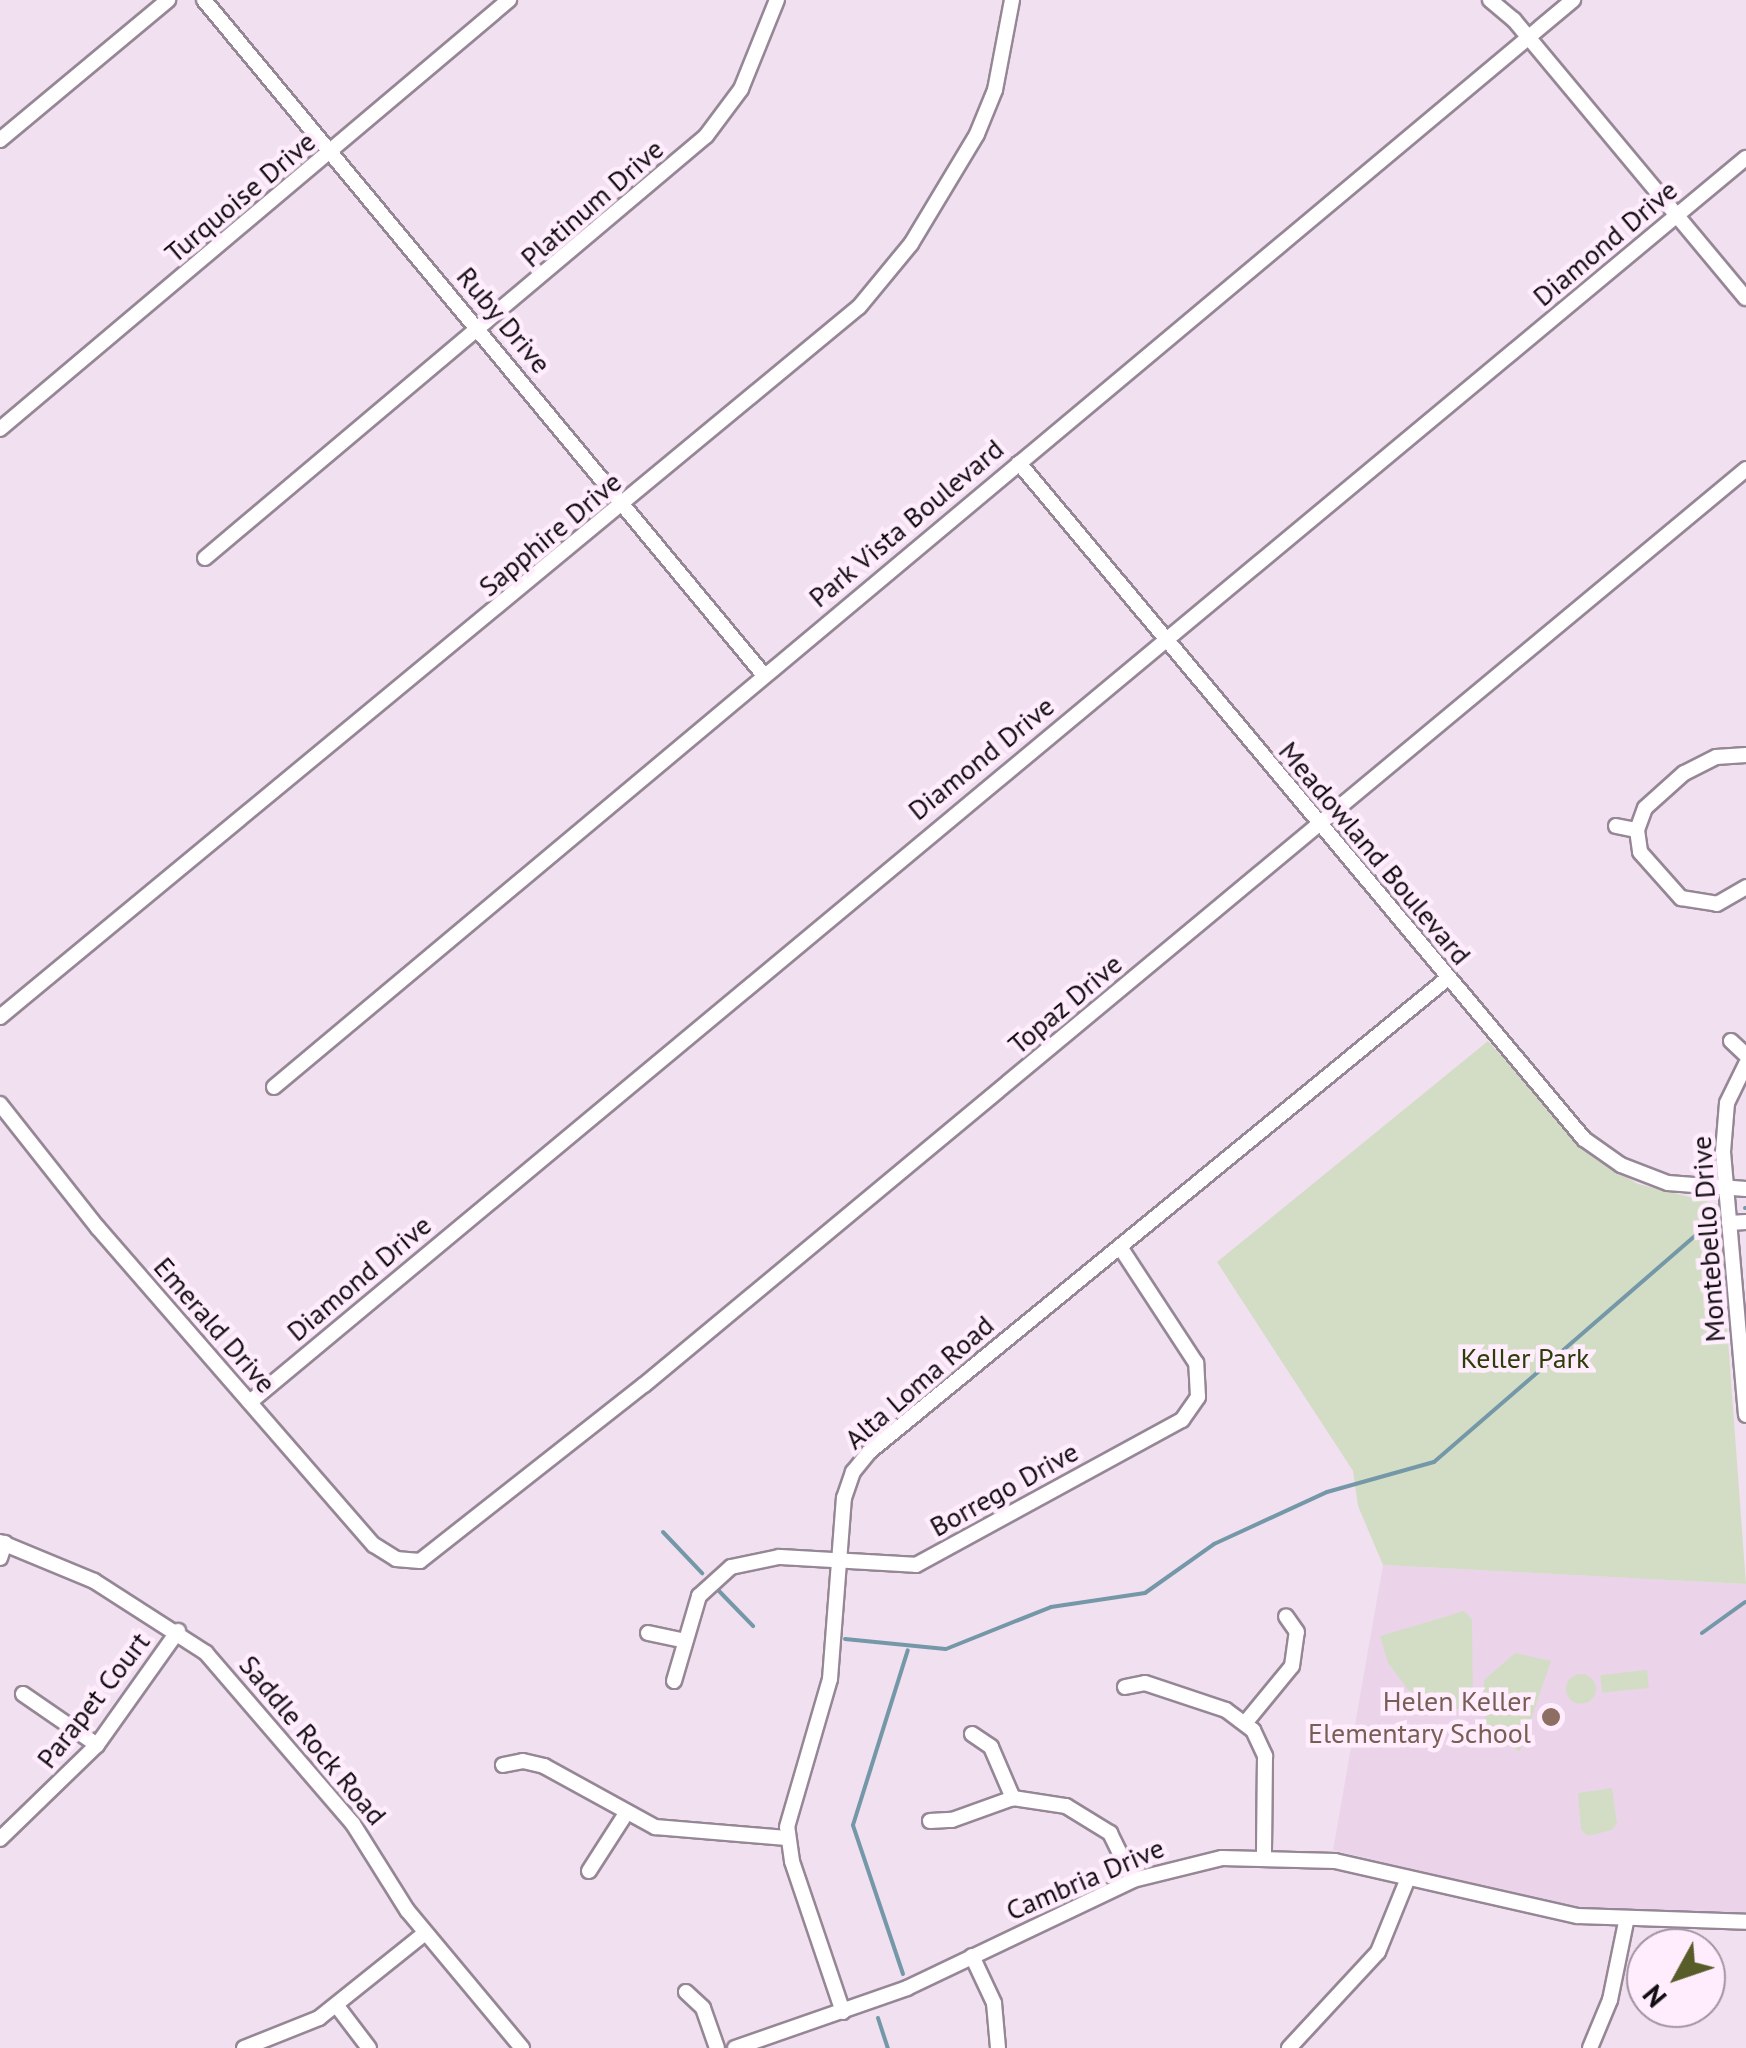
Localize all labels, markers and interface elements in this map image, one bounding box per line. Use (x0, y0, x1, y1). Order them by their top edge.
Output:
street label: Turquoise Drive (158, 124, 322, 270)
street label: Platinum Drive (514, 132, 670, 274)
street label: Diamond Drive (1526, 173, 1684, 313)
street label: Ruby Drive (450, 260, 558, 380)
street label: Park Vista Boulevard (801, 431, 1011, 615)
street label: Sapphire Drive (472, 465, 628, 603)
street label: Diamond Drive (901, 689, 1061, 827)
street label: Meadowland Boulevard (1272, 735, 1478, 971)
street label: Topaz Drive (1001, 947, 1129, 1061)
street label: Montebello Drive (1684, 1135, 1732, 1343)
street label: Diamond Drive (280, 1208, 438, 1348)
street label: Emerald Drive (147, 1250, 283, 1400)
street label: Alta Loma Road (838, 1308, 1000, 1456)
park label: Keller Park (1460, 1341, 1590, 1375)
street label: Borrego Drive (924, 1434, 1084, 1544)
street label: Parapet Court (30, 1625, 156, 1775)
street label: Saddle Rock Road (232, 1648, 394, 1832)
place label: Helen Keller Elementary School (1307, 1684, 1531, 1750)
marker: Helen Keller Elementary School (1540, 1706, 1562, 1728)
street label: Cambria Drive (1001, 1831, 1169, 1927)
north arrow (1626, 1928, 1726, 2028)
text: N (1634, 1977, 1674, 2015)

